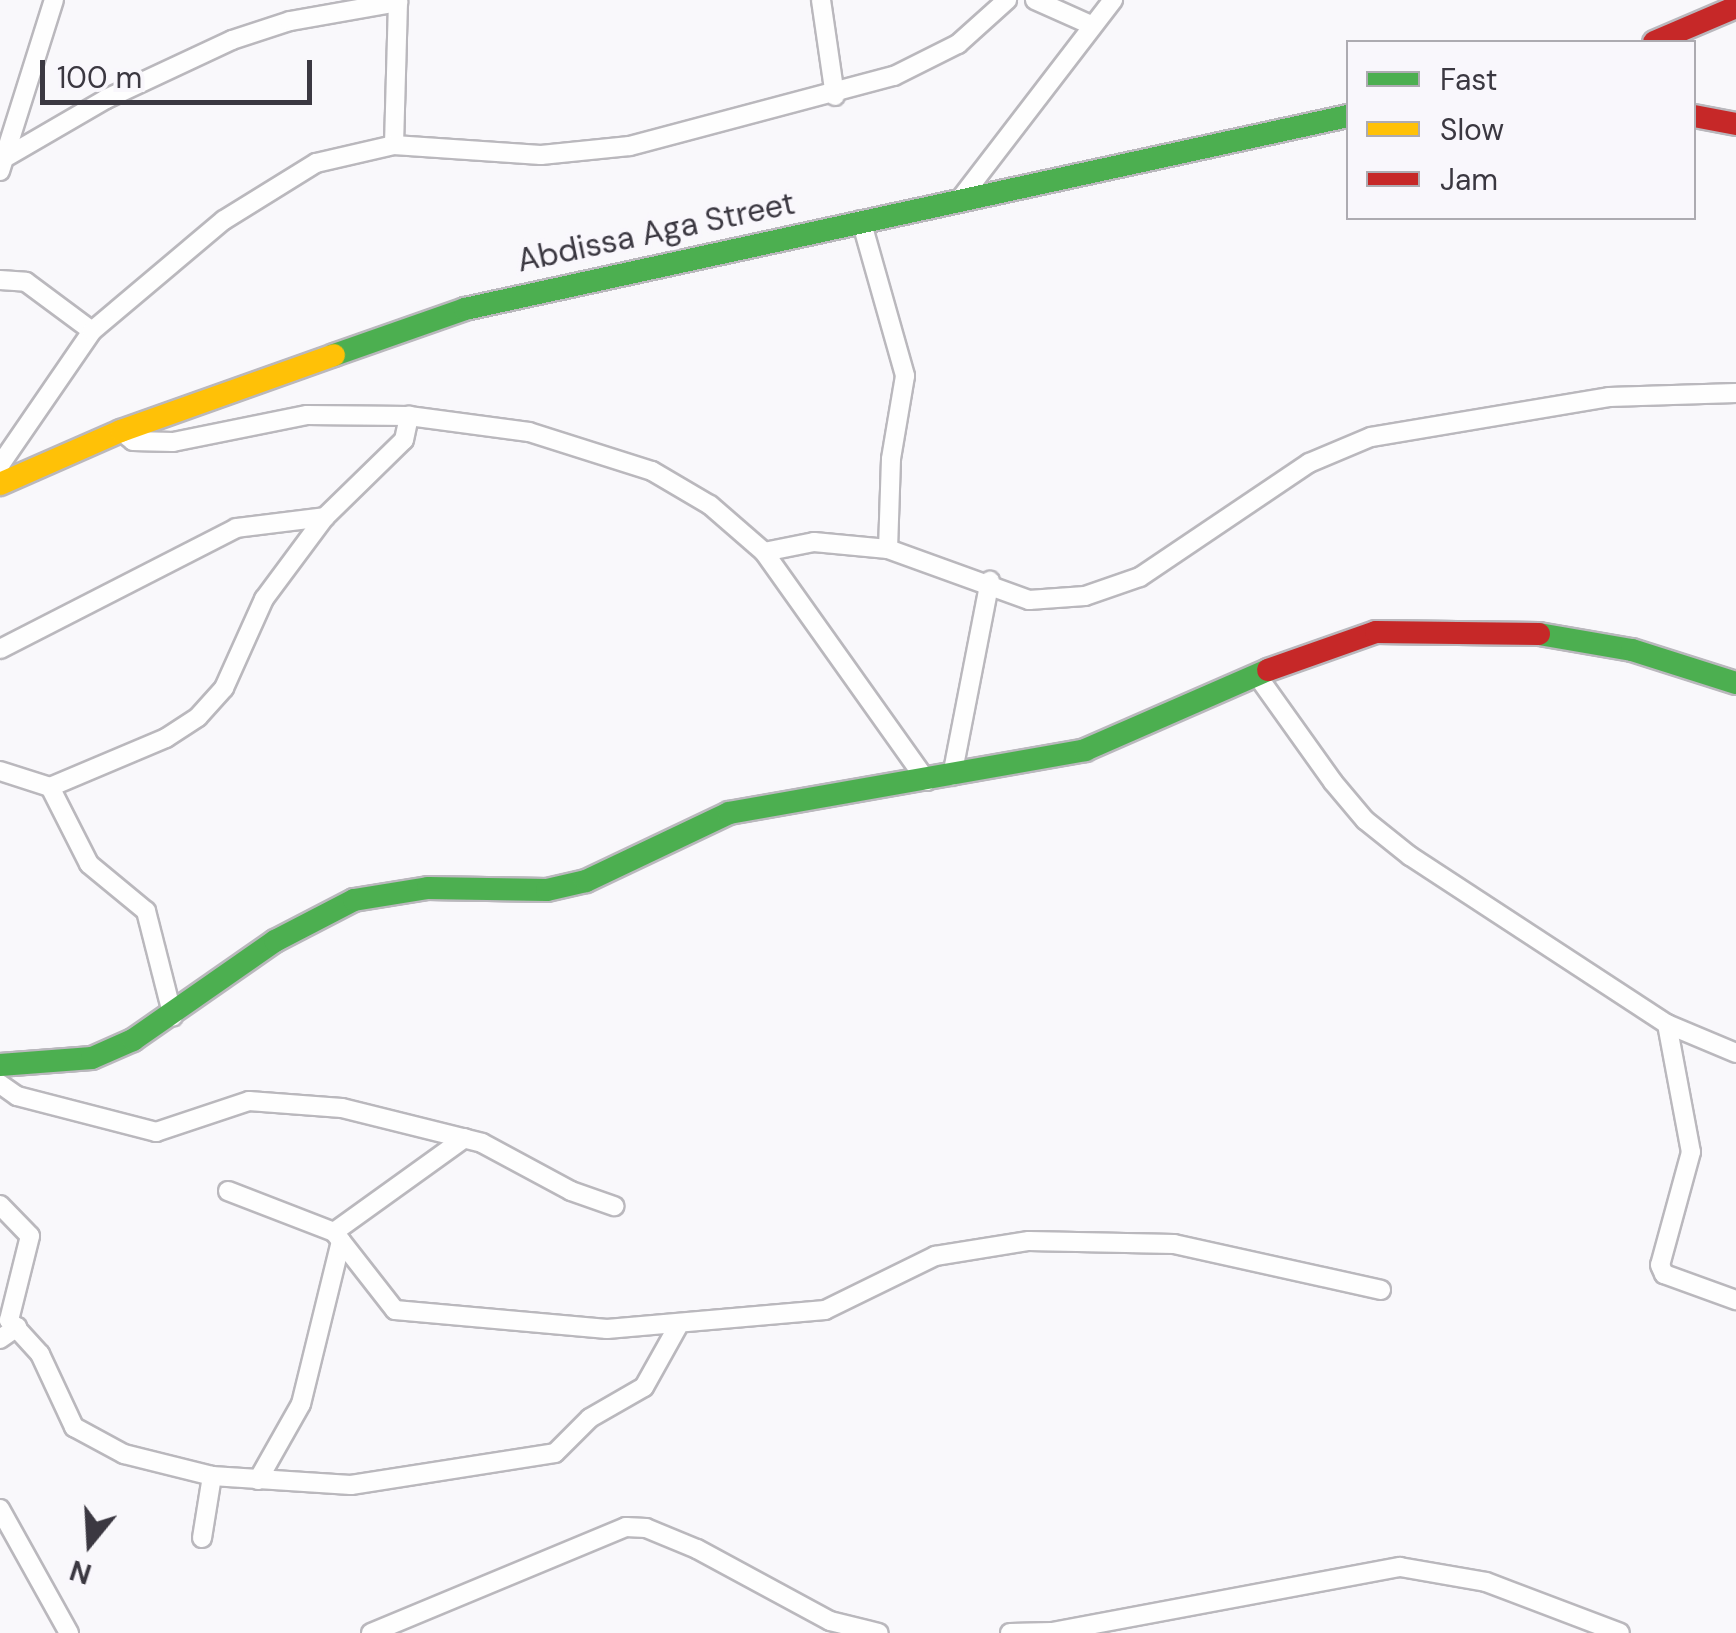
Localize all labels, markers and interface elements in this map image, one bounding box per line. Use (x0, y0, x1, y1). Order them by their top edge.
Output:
scale bar (45, 40, 318, 102)
legend (1346, 40, 1696, 220)
text: 100 m (57, 58, 142, 97)
text: Fast (1440, 60, 1498, 99)
text: Slow (1440, 110, 1504, 149)
text: Jam (1440, 160, 1498, 199)
street label: Abdissa Aga Street (514, 184, 798, 280)
north arrow (40, 1493, 140, 1593)
text: N (65, 1551, 96, 1593)

